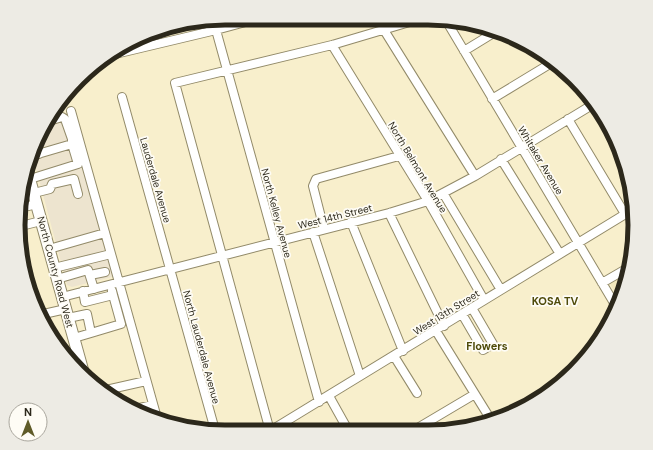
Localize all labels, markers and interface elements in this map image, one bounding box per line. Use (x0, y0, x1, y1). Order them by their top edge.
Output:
street label: North Belmont Avenue (385, 119, 450, 215)
street label: Whitaker Avenue (515, 124, 566, 197)
street label: Lauderdale Avenue (137, 136, 174, 225)
street label: North Kelley Avenue (258, 167, 295, 260)
street label: West 14th Street (297, 201, 374, 232)
street label: North County Road West (34, 215, 77, 329)
street label: West 13th Street (411, 287, 482, 338)
street label: North Lauderdale Avenue (180, 289, 223, 406)
district label: KOSA TV (532, 294, 579, 308)
district label: Flowers (466, 339, 508, 353)
north arrow (8, 402, 48, 442)
text: N (24, 405, 32, 419)

